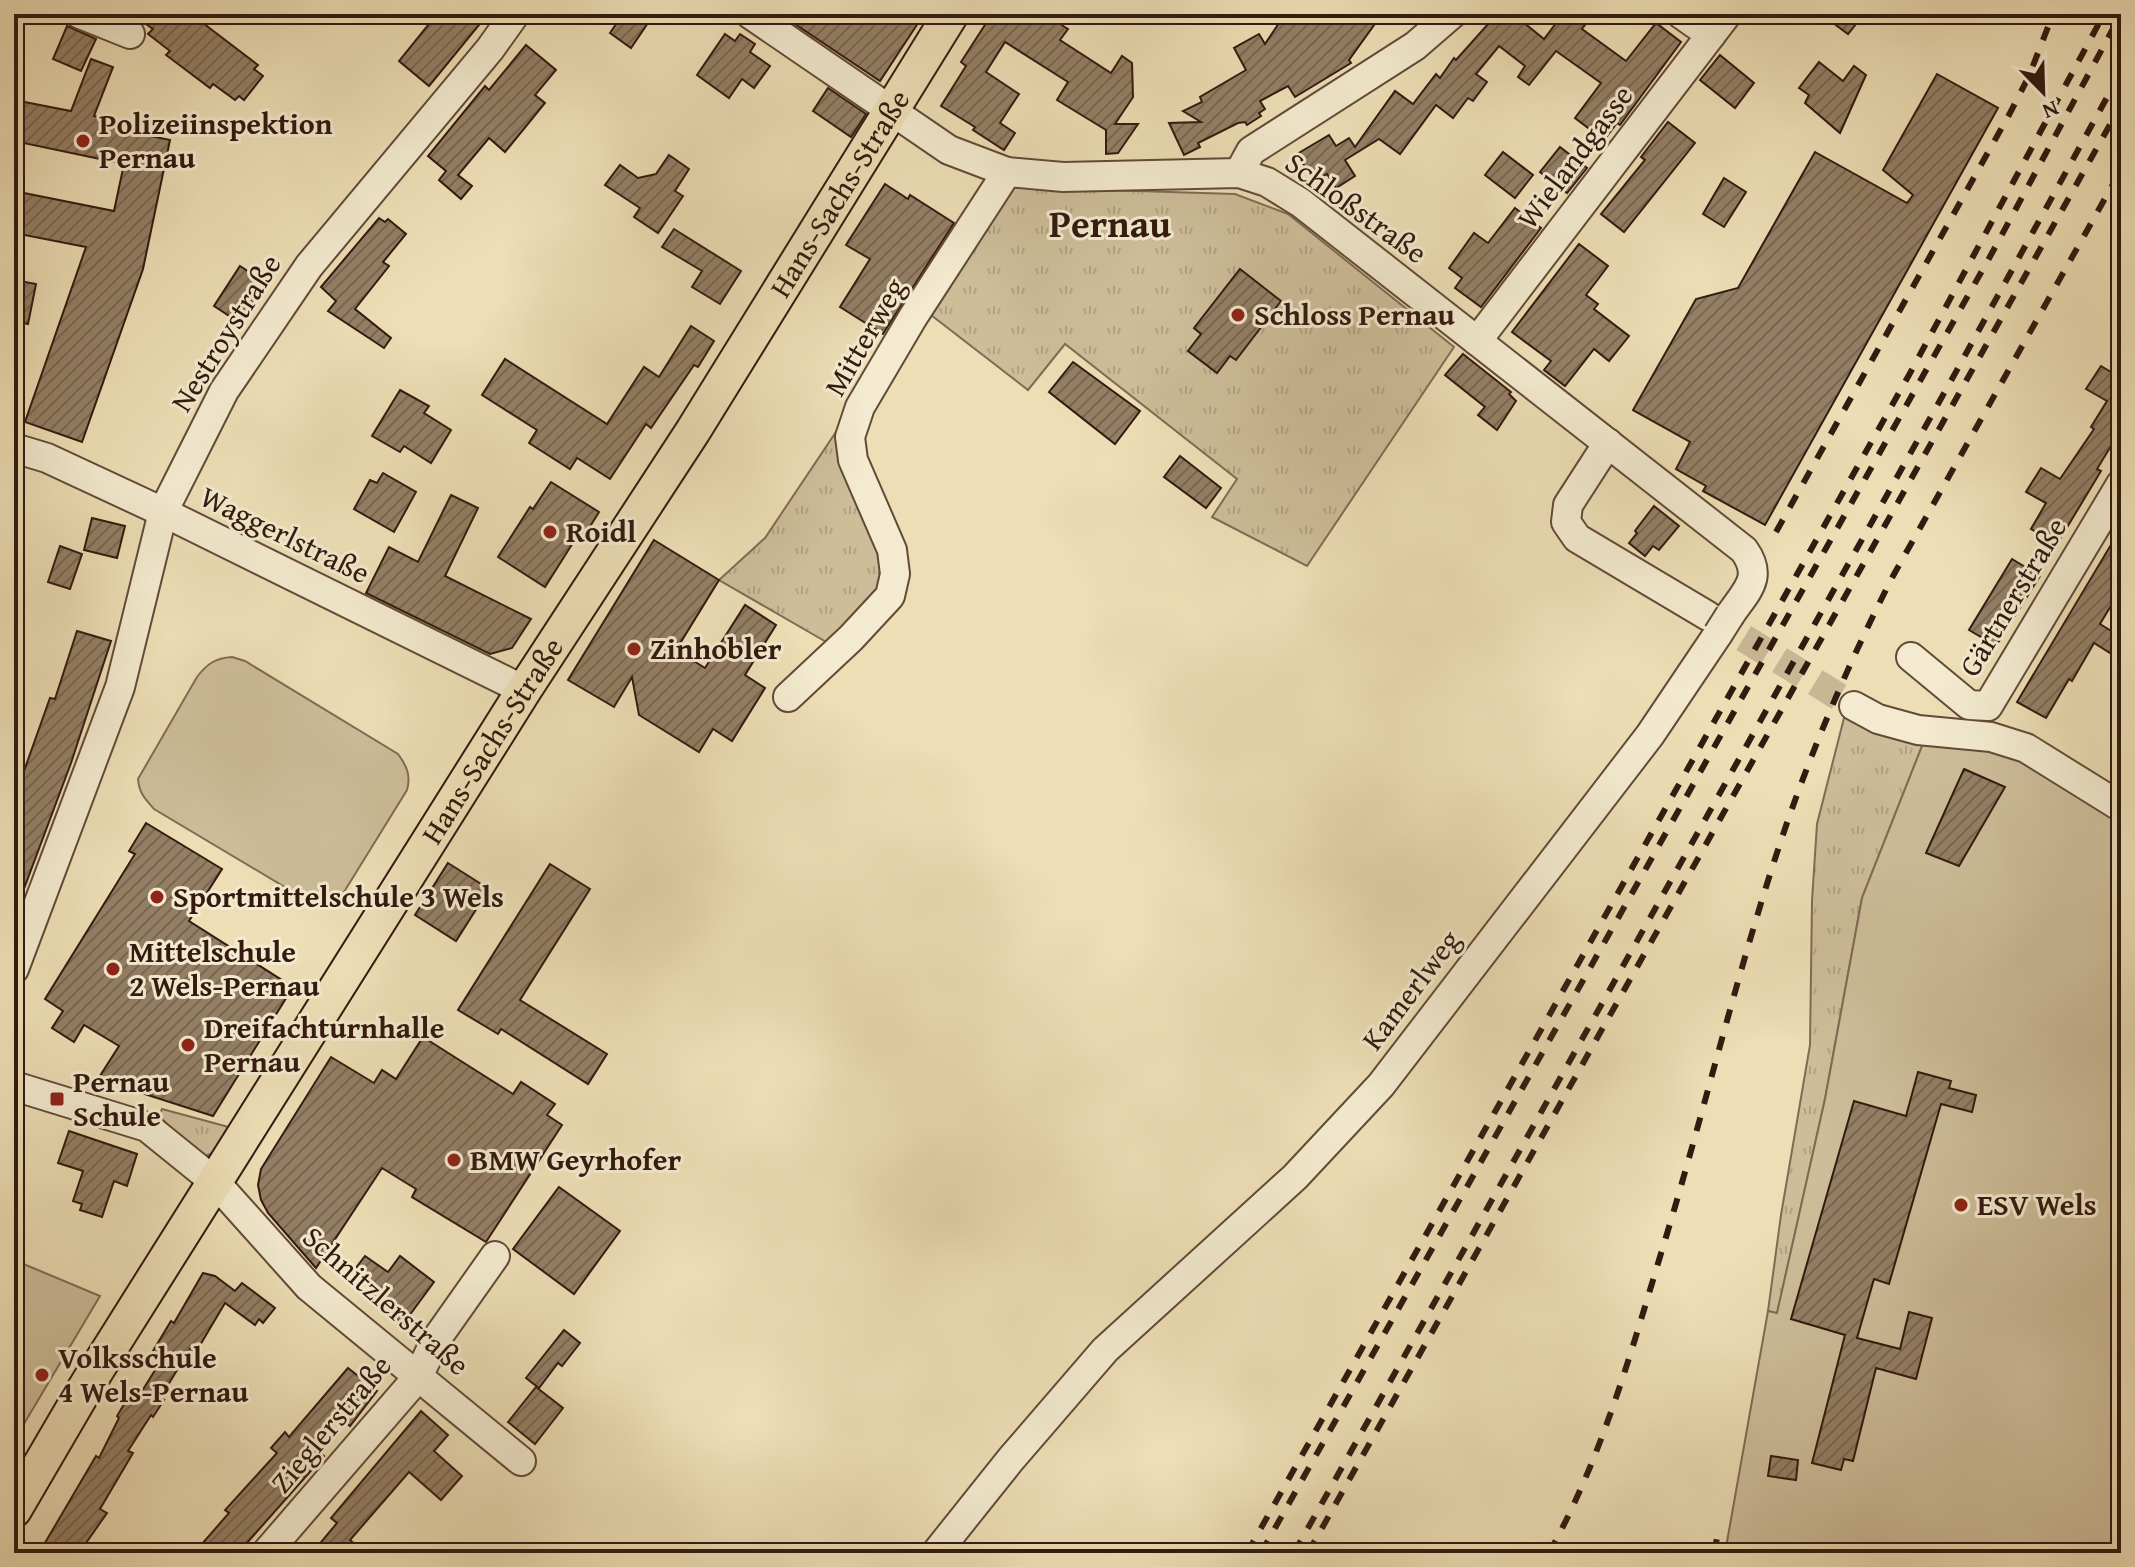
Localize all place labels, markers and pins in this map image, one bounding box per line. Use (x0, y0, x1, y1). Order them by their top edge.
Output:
place label: Polizeiinspektion Pernau (99, 101, 333, 179)
marker: Polizeiinspektion Pernau (74, 132, 92, 150)
place label: Schloss Pernau (1254, 292, 1456, 336)
marker: Schloss Pernau (1229, 306, 1247, 324)
place label: Roidl (566, 509, 636, 553)
marker: Roidl (541, 523, 559, 541)
place label: Zinhobler (650, 626, 782, 670)
marker: Zinhobler (625, 640, 643, 658)
place label: Sportmittelschule 3 Wels (173, 874, 504, 918)
marker: Sportmittelschule 3 Wels (148, 888, 166, 906)
place label: Mittelschule 2 Wels-Pernau (129, 929, 320, 1007)
marker: Mittelschule 2 Wels-Pernau (104, 960, 122, 978)
place label: Dreifachturnhalle Pernau (204, 1005, 444, 1083)
marker: Dreifachturnhalle Pernau (179, 1036, 197, 1054)
place label: Pernau Schule (73, 1059, 170, 1137)
marker: Pernau Schule (48, 1090, 66, 1108)
place label: BMW Geyrhofer (470, 1137, 681, 1181)
marker: BMW Geyrhofer (445, 1151, 463, 1169)
place label: ESV Wels (1977, 1182, 2097, 1226)
marker: ESV Wels (1952, 1196, 1970, 1214)
place label: Volksschule 4 Wels-Pernau (58, 1335, 249, 1413)
marker: Volksschule 4 Wels-Pernau (33, 1366, 51, 1384)

